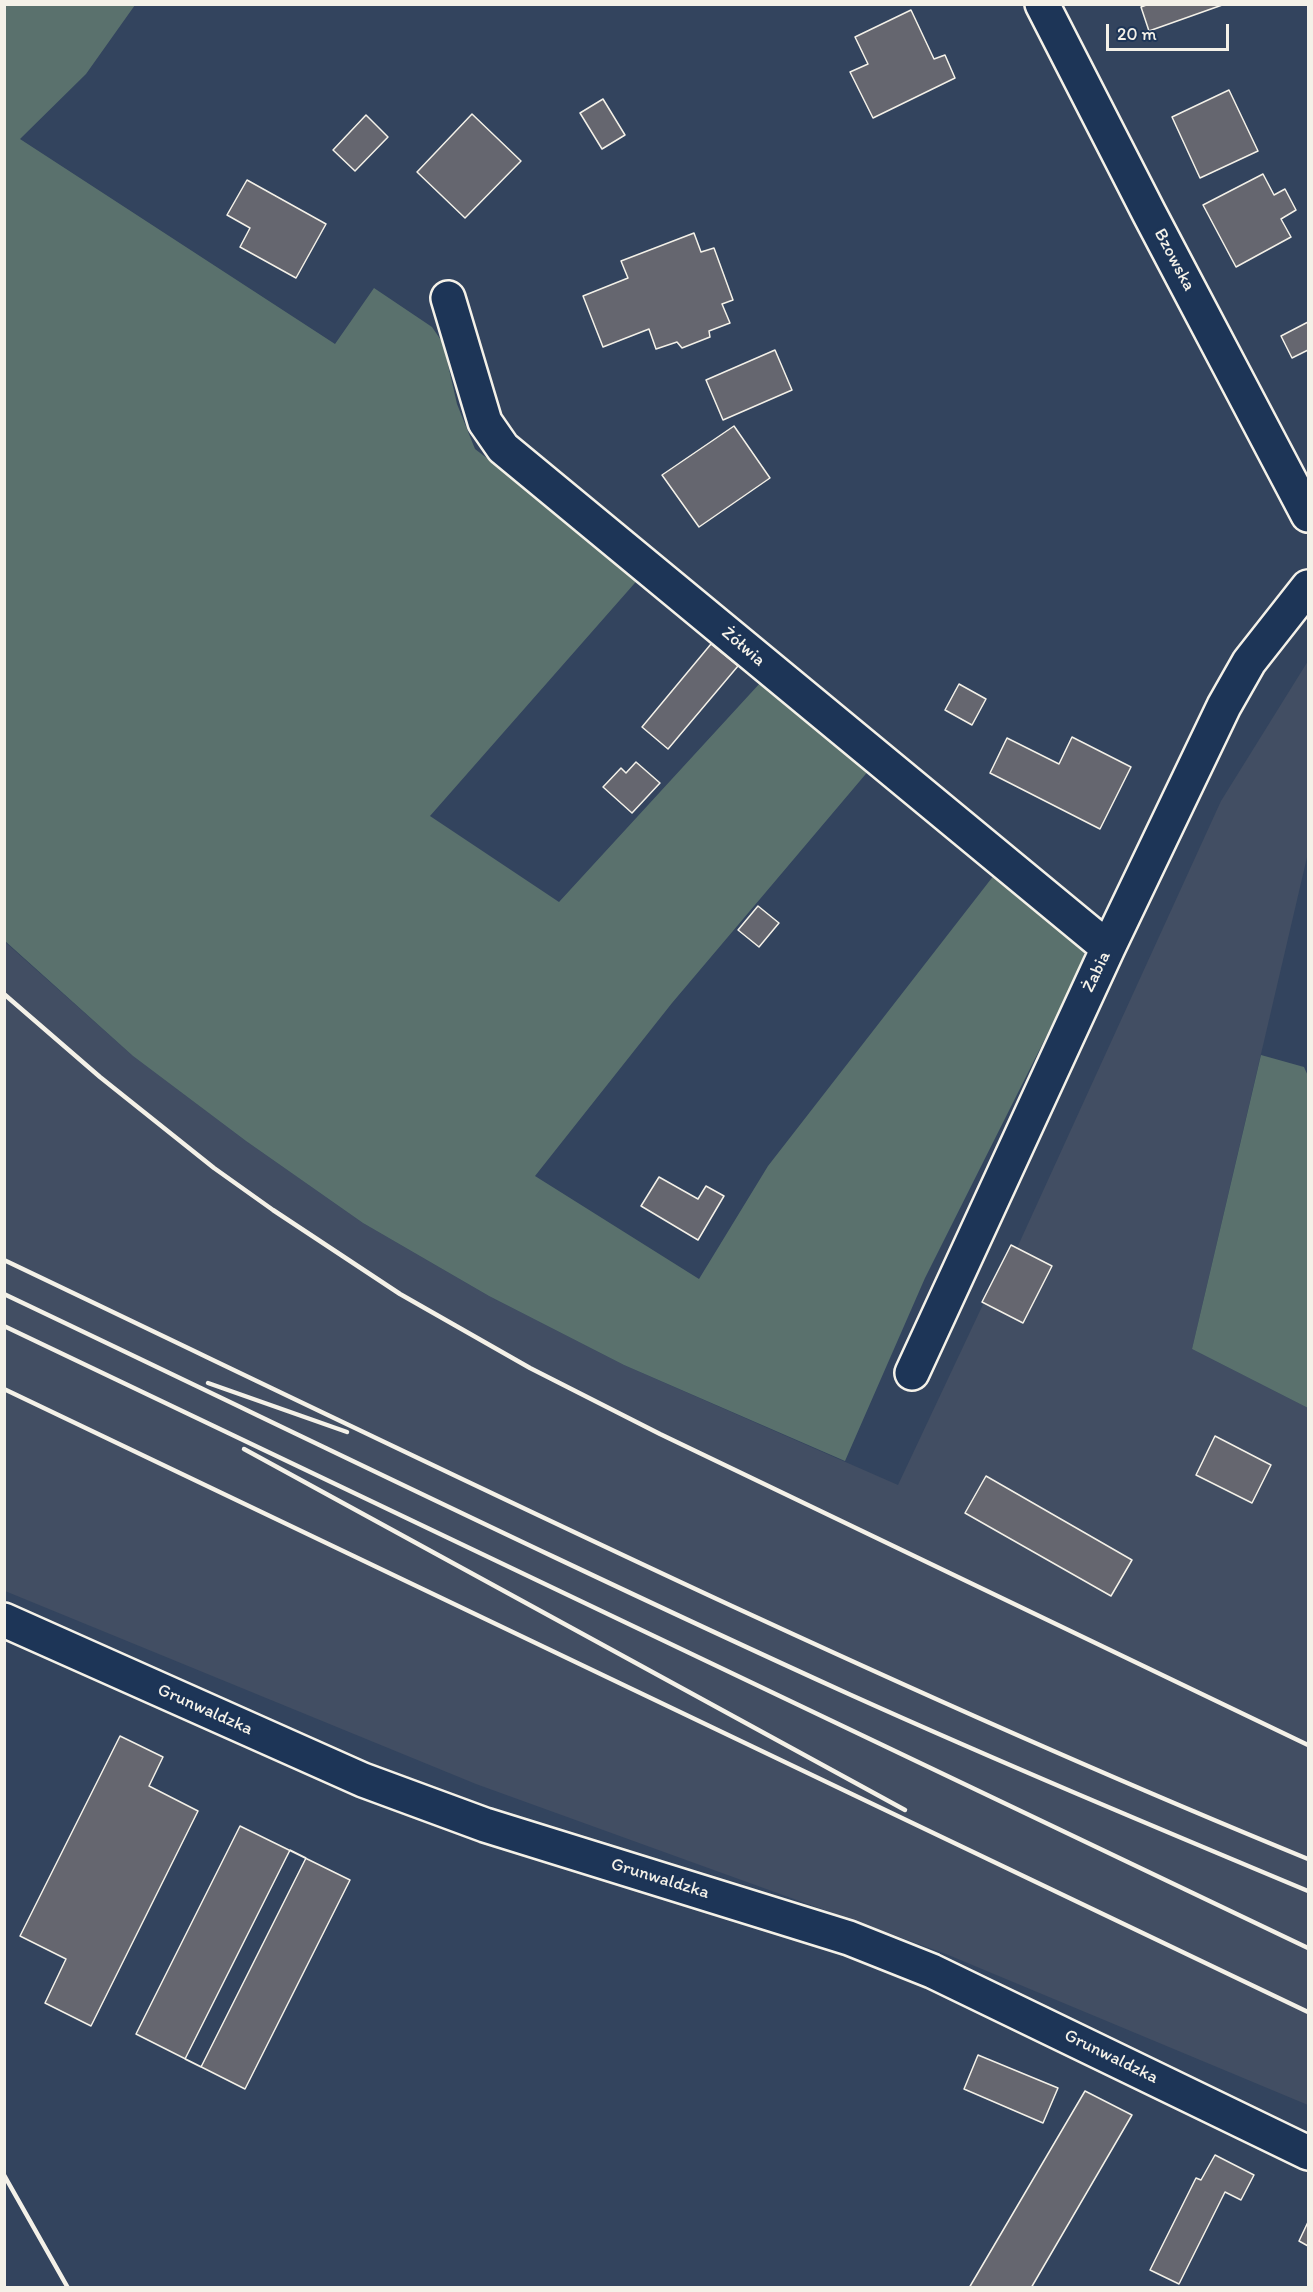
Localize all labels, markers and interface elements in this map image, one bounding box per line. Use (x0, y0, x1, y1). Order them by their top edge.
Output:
scale bar (1109, 12, 1232, 50)
text: 20 m (1117, 23, 1157, 45)
street label: Bzowska (1149, 225, 1199, 295)
street label: Żółwia (717, 623, 769, 671)
street label: Żabia (1078, 948, 1116, 996)
street label: Grunwaldzka (154, 1679, 256, 1741)
street label: Grunwaldzka (608, 1854, 712, 1904)
street label: Grunwaldzka (1060, 2025, 1162, 2089)

